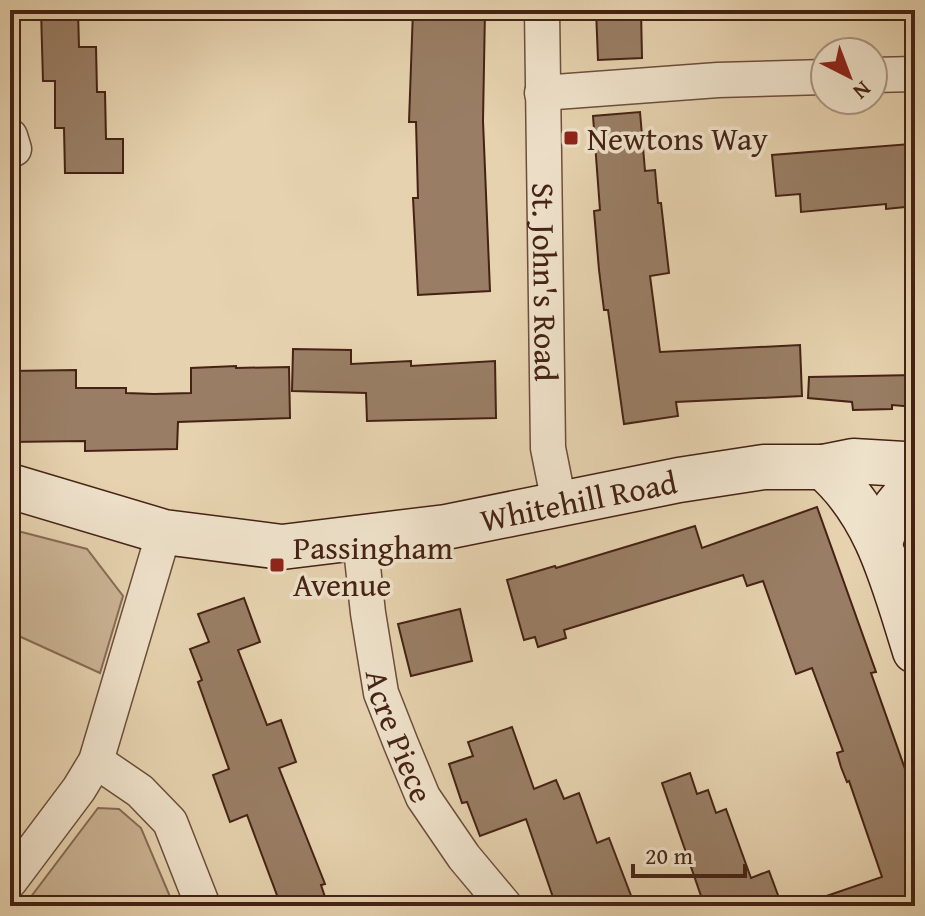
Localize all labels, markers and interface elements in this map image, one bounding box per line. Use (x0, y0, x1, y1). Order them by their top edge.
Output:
north arrow (809, 36, 889, 116)
text: N (846, 74, 879, 108)
place label: Newtons Way (587, 115, 768, 162)
marker: Newtons Way (562, 129, 580, 147)
street label: St. John's Road (521, 182, 571, 382)
street label: Whitehill Road (476, 458, 681, 543)
place label: Passingham Avenue (293, 524, 453, 608)
marker: Passingham Avenue (268, 556, 286, 574)
street label: Acre Piece (354, 667, 446, 809)
scale bar (633, 828, 745, 878)
text: 20 m (645, 838, 693, 873)

